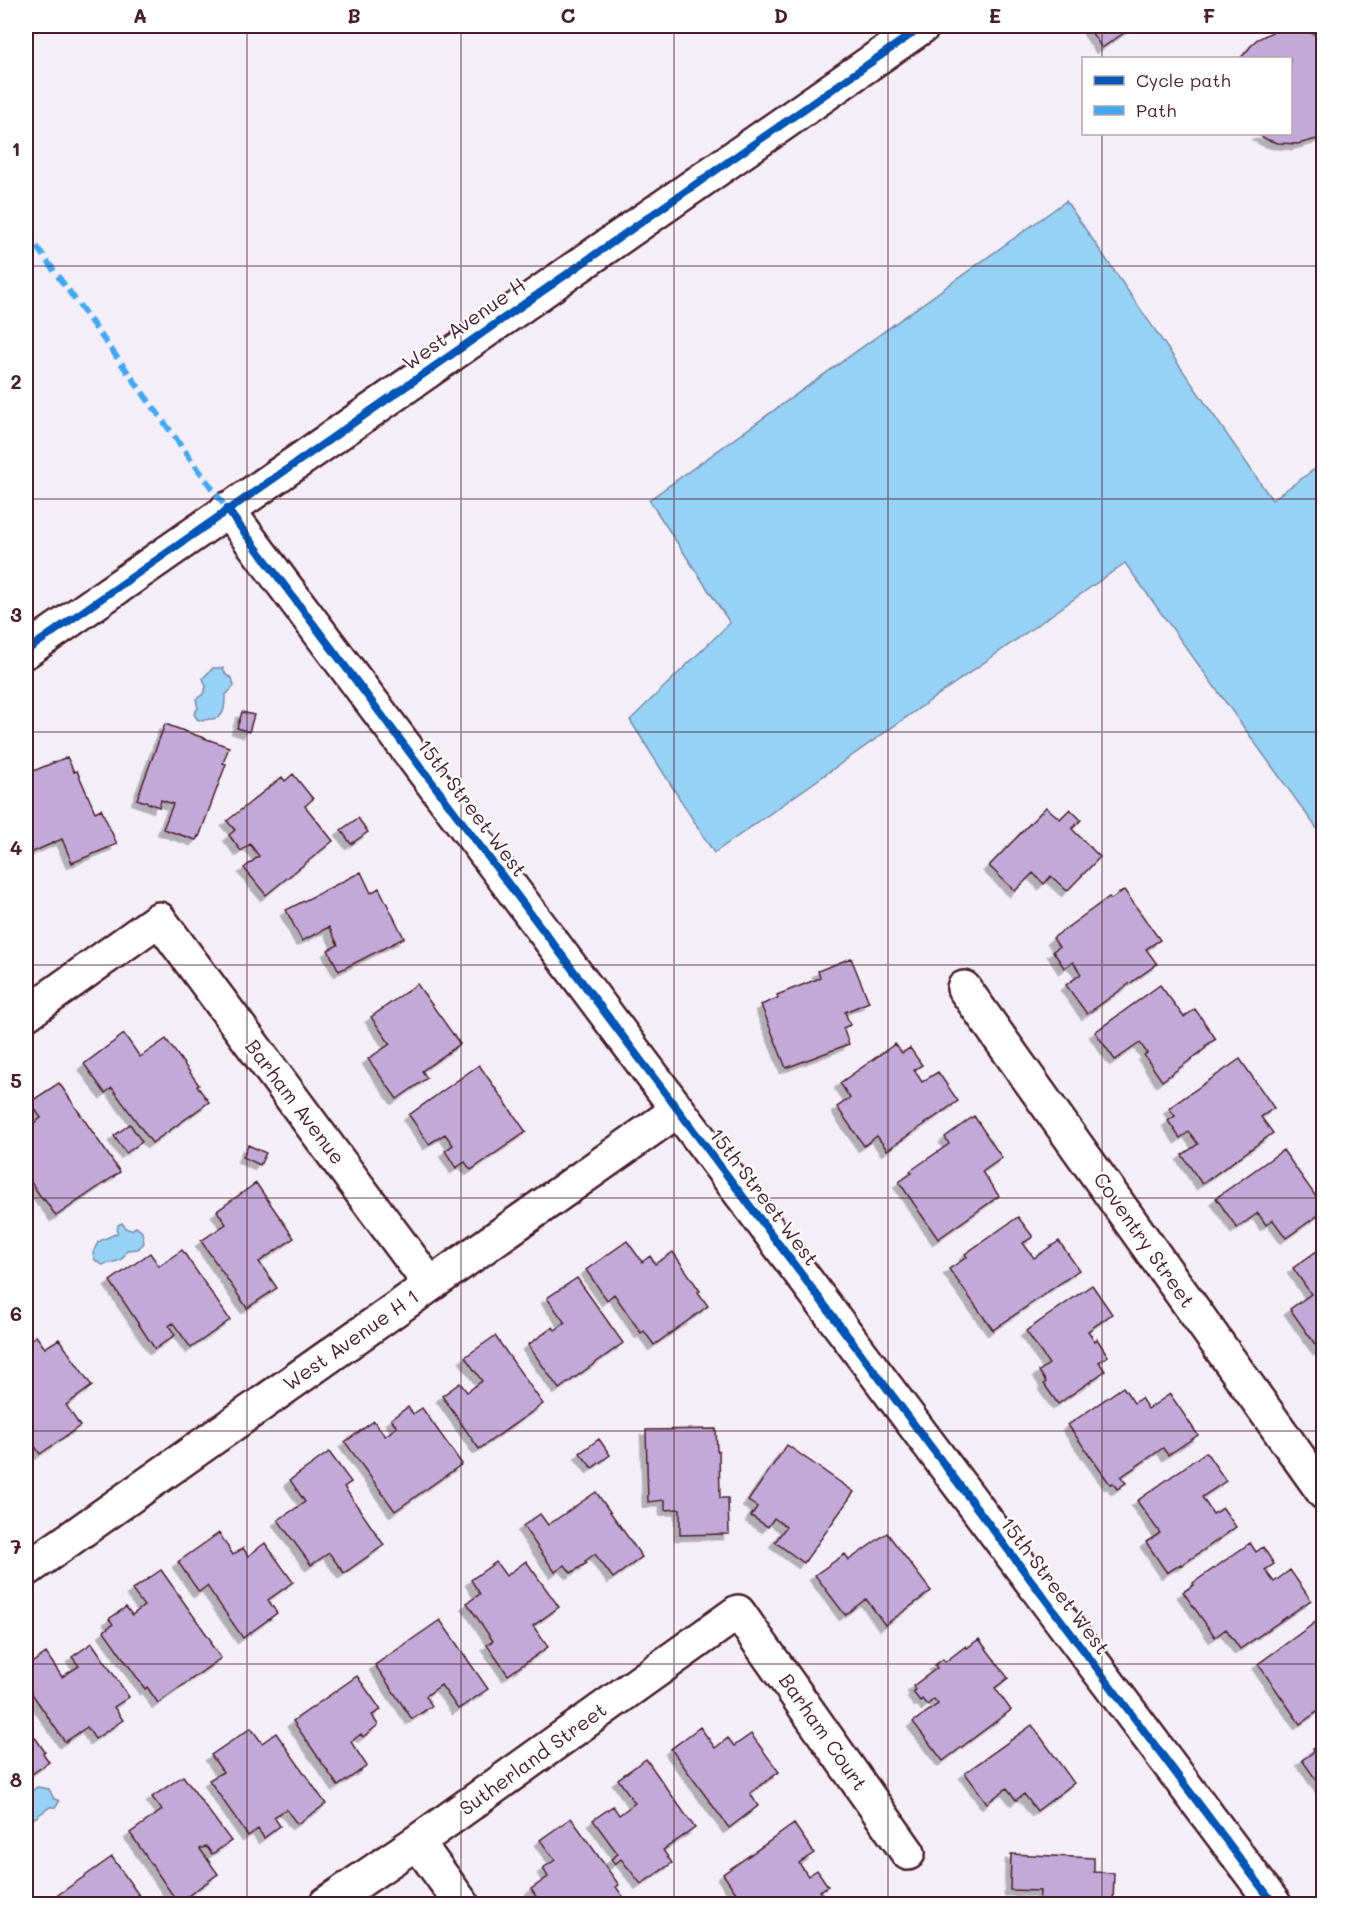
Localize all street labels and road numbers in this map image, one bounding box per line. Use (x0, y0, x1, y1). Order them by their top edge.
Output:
street label: West Avenue H (397, 271, 530, 375)
street label: 15th Street West (413, 733, 533, 881)
street label: Barham Avenue (240, 1034, 351, 1169)
street label: 15th Street West (705, 1122, 825, 1270)
street label: Coventry Street (1088, 1167, 1201, 1312)
street label: West Avenue H 1 (277, 1283, 423, 1396)
street label: 15th Street West (996, 1511, 1116, 1659)
street label: Barham Court (774, 1668, 874, 1795)
street label: Sutherland Street (454, 1696, 611, 1820)

